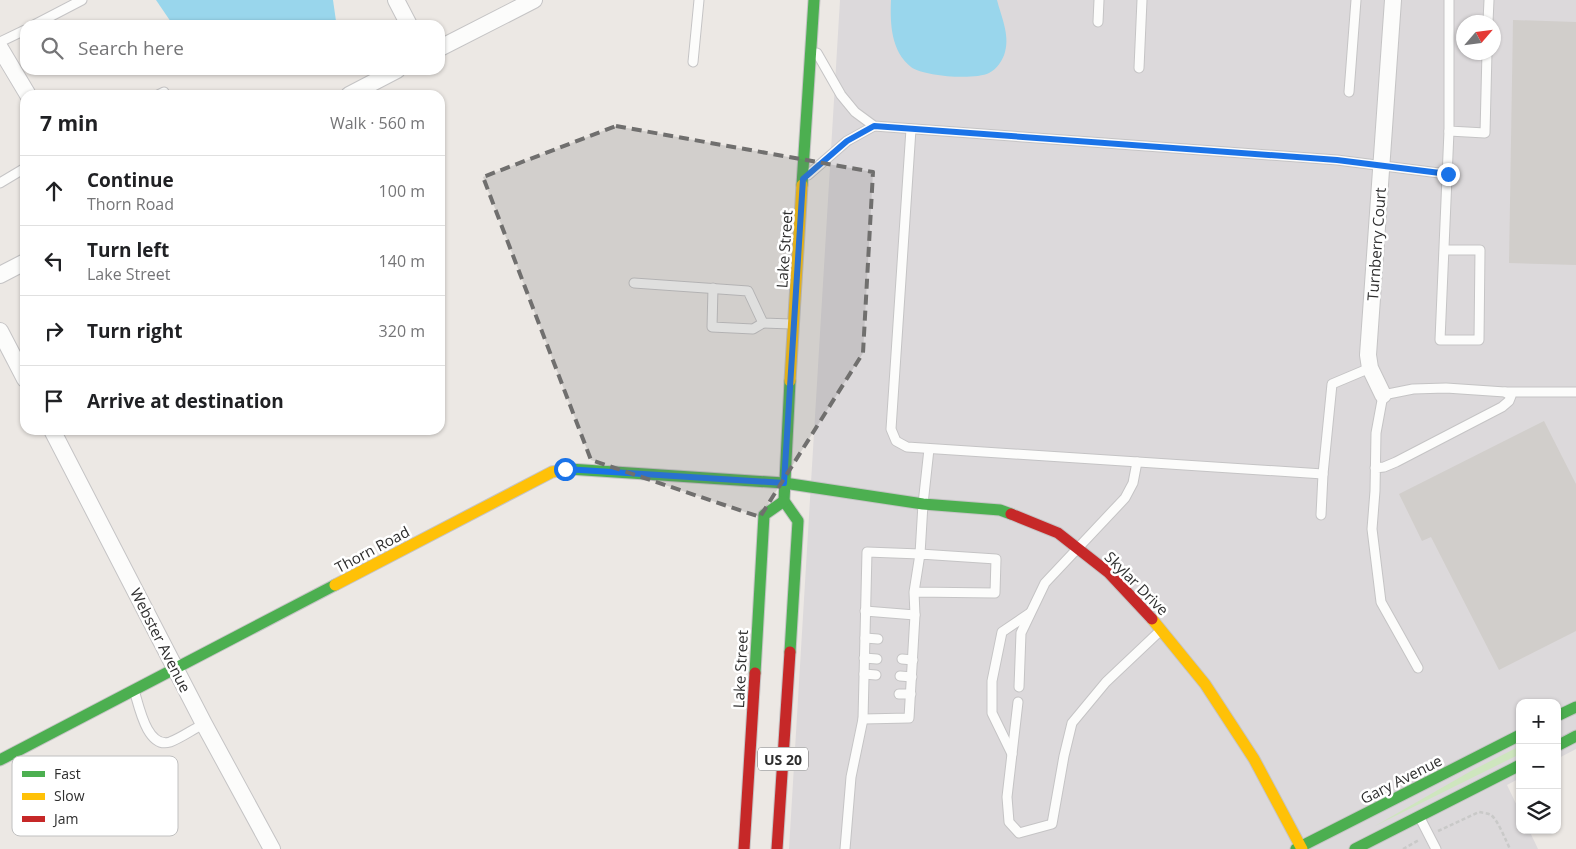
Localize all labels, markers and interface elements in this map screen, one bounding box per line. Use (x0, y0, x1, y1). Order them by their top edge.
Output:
north arrow (1456, 15, 1501, 60)
search box (20, 20, 445, 75)
icon: search (38, 34, 66, 62)
text: Search here (78, 35, 184, 61)
text: 7 min (40, 109, 98, 137)
text: Walk · 560 m (330, 112, 425, 134)
route end (1437, 163, 1460, 186)
text: Continue (87, 167, 174, 193)
icon: ahead (40, 177, 68, 205)
text: 100 m (379, 180, 425, 202)
street label: Turnberry Court (1362, 187, 1390, 301)
text: Thorn Road (87, 193, 174, 215)
street label: Lake Street (771, 209, 797, 289)
text: Turn left (87, 237, 169, 263)
icon: left (40, 247, 68, 275)
text: 140 m (379, 250, 425, 272)
text: Lake Street (87, 263, 170, 285)
icon: right (40, 317, 68, 345)
text: Turn right (87, 318, 182, 344)
text: 320 m (379, 320, 425, 342)
icon: arrive (40, 387, 68, 415)
text: Arrive at destination (87, 388, 284, 414)
route start (554, 458, 577, 481)
street label: Thorn Road (331, 521, 413, 577)
street label: Skylar Drive (1101, 547, 1173, 619)
street label: Webster Avenue (126, 584, 196, 696)
street label: Lake Street (728, 629, 752, 709)
map controls (1516, 699, 1561, 834)
button: + (1516, 699, 1561, 744)
button: − (1516, 744, 1561, 789)
road number: US 20 (758, 748, 808, 771)
street label: Gary Avenue (1357, 750, 1445, 808)
legend (12, 756, 178, 836)
text: Fast (54, 764, 81, 783)
text: Slow (54, 786, 85, 805)
button: layers (1516, 789, 1561, 834)
text: Jam (52, 809, 79, 828)

